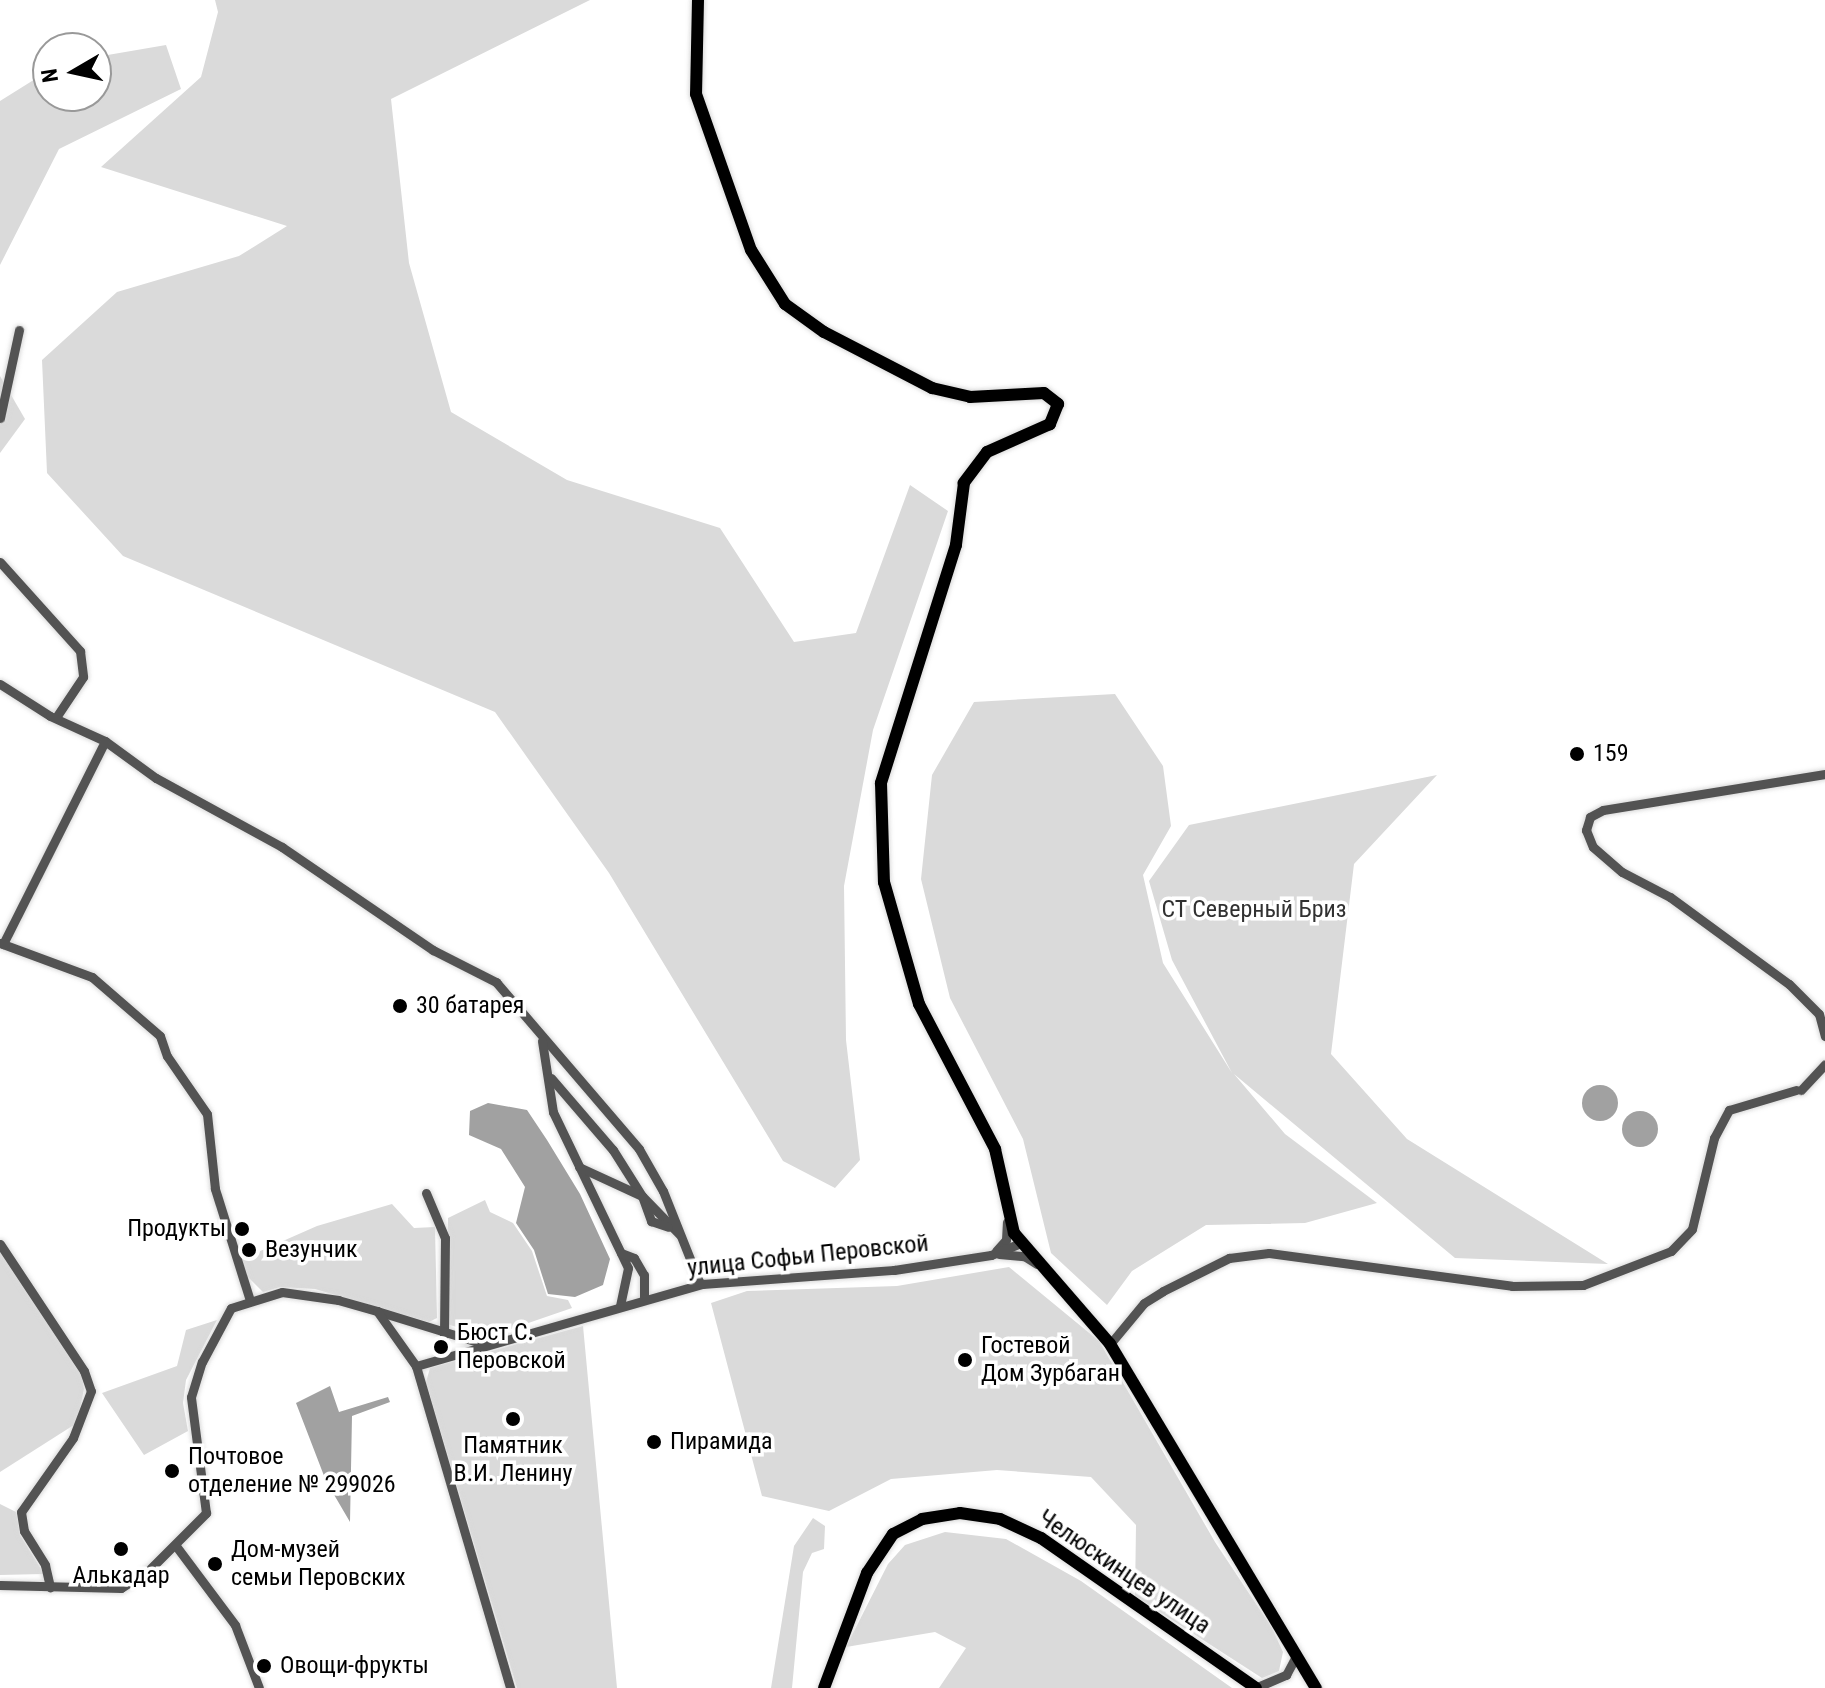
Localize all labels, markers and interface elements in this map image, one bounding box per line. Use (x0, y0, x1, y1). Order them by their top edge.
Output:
north arrow (32, 32, 112, 112)
text: N (36, 67, 63, 84)
place label: 159 (1593, 740, 1629, 768)
marker: 159 (1568, 745, 1586, 763)
park label: СТ Северный Бриз (1161, 896, 1347, 924)
place label: 30 батарея (416, 992, 524, 1020)
marker: 30 батарея (391, 997, 409, 1015)
place label: Продукты (127, 1215, 226, 1243)
marker: Продукты (233, 1220, 251, 1238)
street label: улица Софьи Перовской (686, 1229, 930, 1283)
place label: Везунчик (265, 1236, 358, 1264)
marker: Везунчик (240, 1241, 258, 1259)
place label: Бюст С. Перовской (457, 1319, 566, 1375)
place label: Гостевой Дом Зурбаган (981, 1332, 1120, 1388)
marker: Бюст С. Перовской (432, 1338, 450, 1356)
marker: Гостевой Дом Зурбаган (956, 1351, 974, 1369)
marker: Памятник В.И. Ленину (504, 1410, 522, 1428)
place label: Пирамида (670, 1428, 773, 1456)
place label: Памятник В.И. Ленину (454, 1432, 572, 1488)
marker: Пирамида (645, 1433, 663, 1451)
place label: Почтовое отделение № 299026 (188, 1443, 396, 1499)
marker: Почтовое отделение № 299026 (163, 1462, 181, 1480)
street label: Челюскинцев улица (1032, 1504, 1216, 1640)
place label: Дом-музей семьи Перовских (231, 1536, 406, 1592)
marker: Алькадар (112, 1540, 130, 1558)
marker: Дом-музей семьи Перовских (206, 1555, 224, 1573)
place label: Алькадар (72, 1562, 170, 1590)
place label: Овощи-фрукты (280, 1652, 429, 1680)
marker: Овощи-фрукты (255, 1657, 273, 1675)

